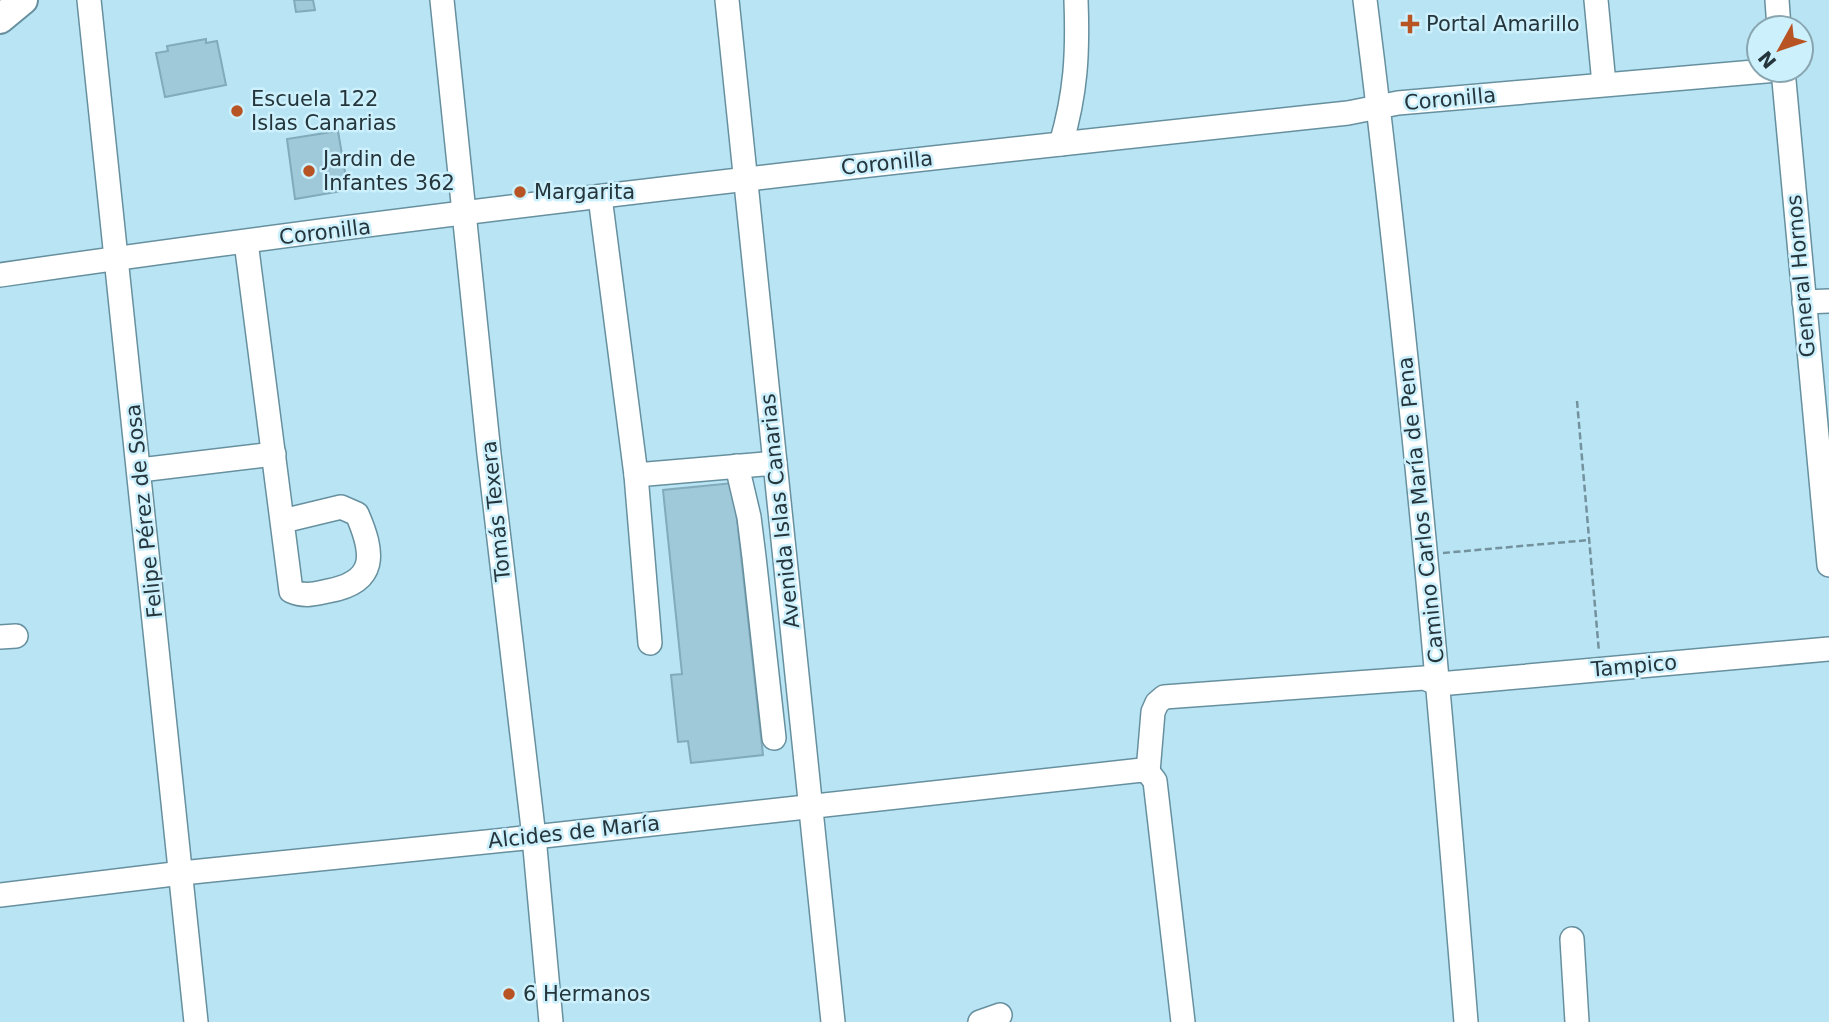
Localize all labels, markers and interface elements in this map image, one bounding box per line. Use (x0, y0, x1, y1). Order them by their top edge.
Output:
place label: Portal Amarillo (1426, 12, 1580, 36)
marker: Portal Amarillo (1400, 14, 1420, 34)
north arrow (1745, 14, 1815, 84)
text: N (1753, 47, 1781, 73)
street label: Coronilla (1403, 83, 1497, 115)
place label: Escuela 122 Islas Canarias (251, 87, 396, 135)
marker: Escuela 122 Islas Canarias (229, 103, 245, 119)
street label: Coronilla (840, 146, 934, 180)
place label: Jardin de Infantes 362 (321, 147, 455, 195)
marker: Jardin de Infantes 362 (301, 163, 317, 179)
place label: Margarita (534, 180, 635, 204)
marker: Margarita (512, 184, 528, 200)
street label: General Hornos (1782, 194, 1820, 358)
street label: Coronilla (278, 214, 372, 250)
street label: Camino Carlos María de Pena (1393, 356, 1449, 664)
street label: Avenida Islas Canarias (756, 392, 804, 630)
street label: Felipe Pérez de Sosa (121, 403, 167, 619)
street label: Tomás Texera (477, 440, 515, 583)
street label: Tampico (1589, 650, 1678, 682)
street label: Alcides de María (487, 811, 661, 853)
place label: 6 Hermanos (523, 982, 650, 1006)
marker: 6 Hermanos (501, 986, 517, 1002)

